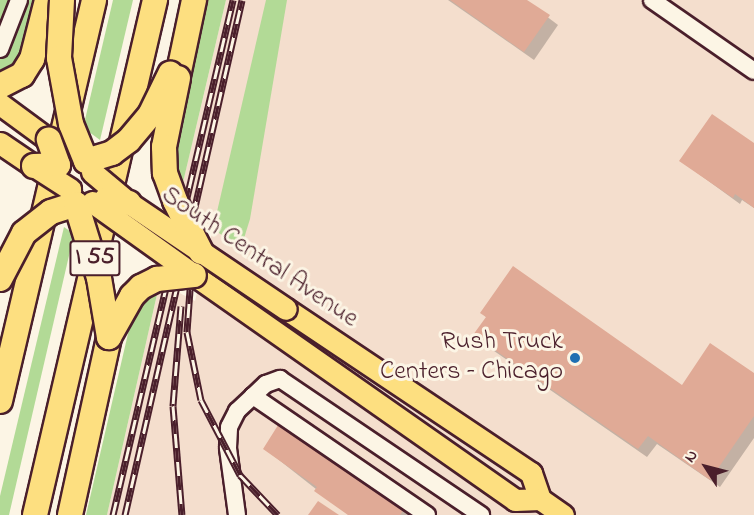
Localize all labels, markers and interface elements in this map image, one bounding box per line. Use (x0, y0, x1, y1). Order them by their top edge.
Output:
street label: South Central Avenue (155, 181, 363, 335)
road number: I 55 (68, 237, 122, 279)
place label: Rush Truck Centers – Chicago (380, 327, 563, 388)
marker: Rush Truck Centers – Chicago (568, 351, 582, 365)
north arrow (676, 437, 736, 497)
text: N (679, 445, 704, 468)

